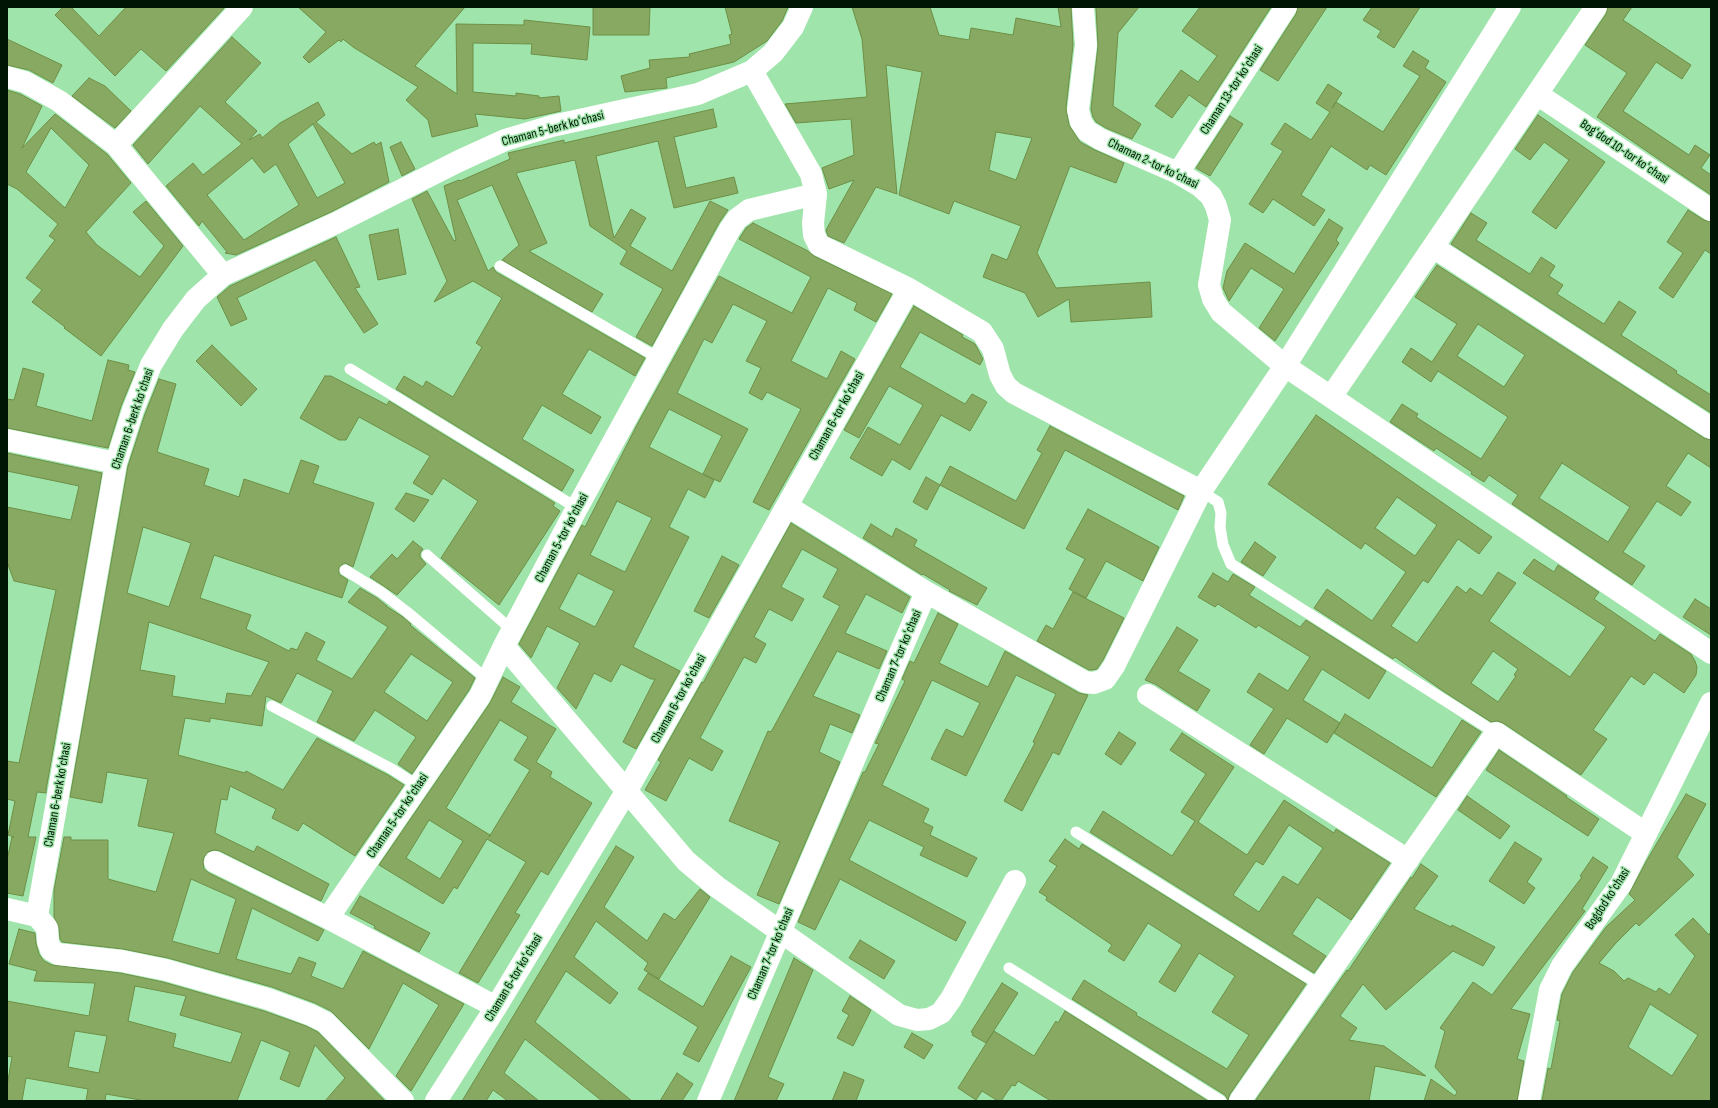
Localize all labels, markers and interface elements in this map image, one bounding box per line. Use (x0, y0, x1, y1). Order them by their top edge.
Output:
street label: Chaman 13-tor koʻchasi (1197, 42, 1267, 138)
street label: Chaman 5-berk koʻchasi (500, 108, 606, 150)
street label: Bogʻdod 10-tor koʻchasi (1577, 117, 1671, 187)
street label: Chaman 2-tor koʻchasi (1105, 135, 1201, 193)
street label: Chaman 6-berk koʻchasi (108, 367, 158, 471)
street label: Chaman 6-tor koʻchasi (806, 369, 868, 463)
street label: Chaman 5-tor koʻchasi (532, 491, 592, 585)
street label: Chaman 7-tor koʻchasi (873, 608, 925, 704)
street label: Chaman 6-tor koʻchasi (648, 652, 710, 746)
street label: Chaman 6-berk koʻchasi (41, 742, 75, 848)
street label: Chaman 5-tor koʻchasi (364, 771, 432, 861)
street label: Bogdod koʻchasi (1582, 865, 1634, 933)
street label: Chaman 7-tor koʻchasi (745, 906, 797, 1002)
street label: Chaman 6-tor koʻchasi (482, 931, 546, 1025)

